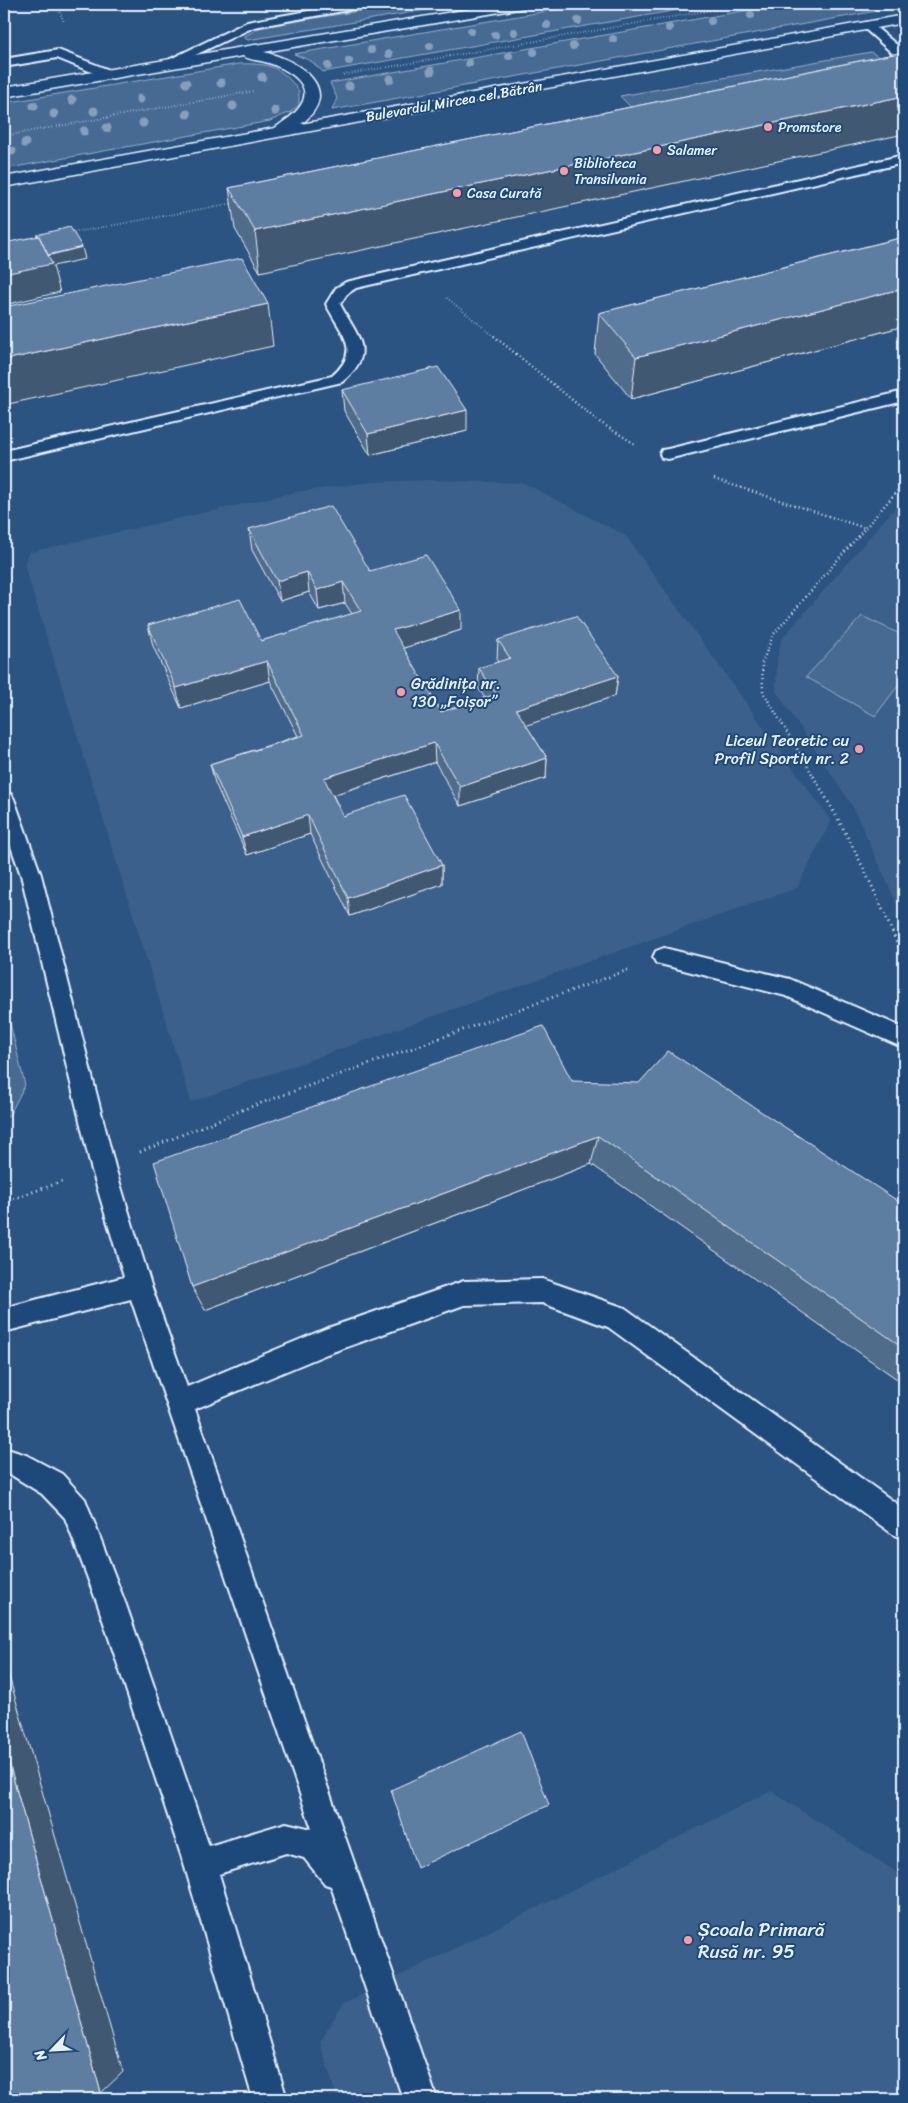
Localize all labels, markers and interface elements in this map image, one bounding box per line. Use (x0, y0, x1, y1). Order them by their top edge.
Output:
street label: Bulevardul Mircea cel Bătrân (364, 74, 545, 129)
place label: Promstore (778, 115, 842, 140)
marker: Promstore (762, 121, 774, 133)
place label: Salamer (667, 138, 718, 163)
marker: Salamer (651, 144, 663, 156)
place label: Biblioteca Transilvania (574, 151, 647, 192)
marker: Biblioteca Transilvania (558, 165, 570, 177)
place label: Casa Curată (467, 181, 543, 206)
marker: Casa Curată (451, 187, 463, 199)
place label: Grădinița nr. 130 „Foișor” (411, 669, 501, 716)
marker: Grădinița nr. 130 „Foișor” (395, 686, 407, 698)
place label: Liceul Teoretic cu Profil Sportiv nr. 2 (714, 726, 849, 773)
marker: Liceul Teoretic cu Profil Sportiv nr. 2 (853, 743, 865, 755)
place label: Școala Primară Rusă nr. 95 (698, 1913, 826, 1968)
marker: Școala Primară Rusă nr. 95 (682, 1934, 694, 1946)
north arrow (28, 2026, 78, 2076)
text: N (27, 2045, 54, 2066)

